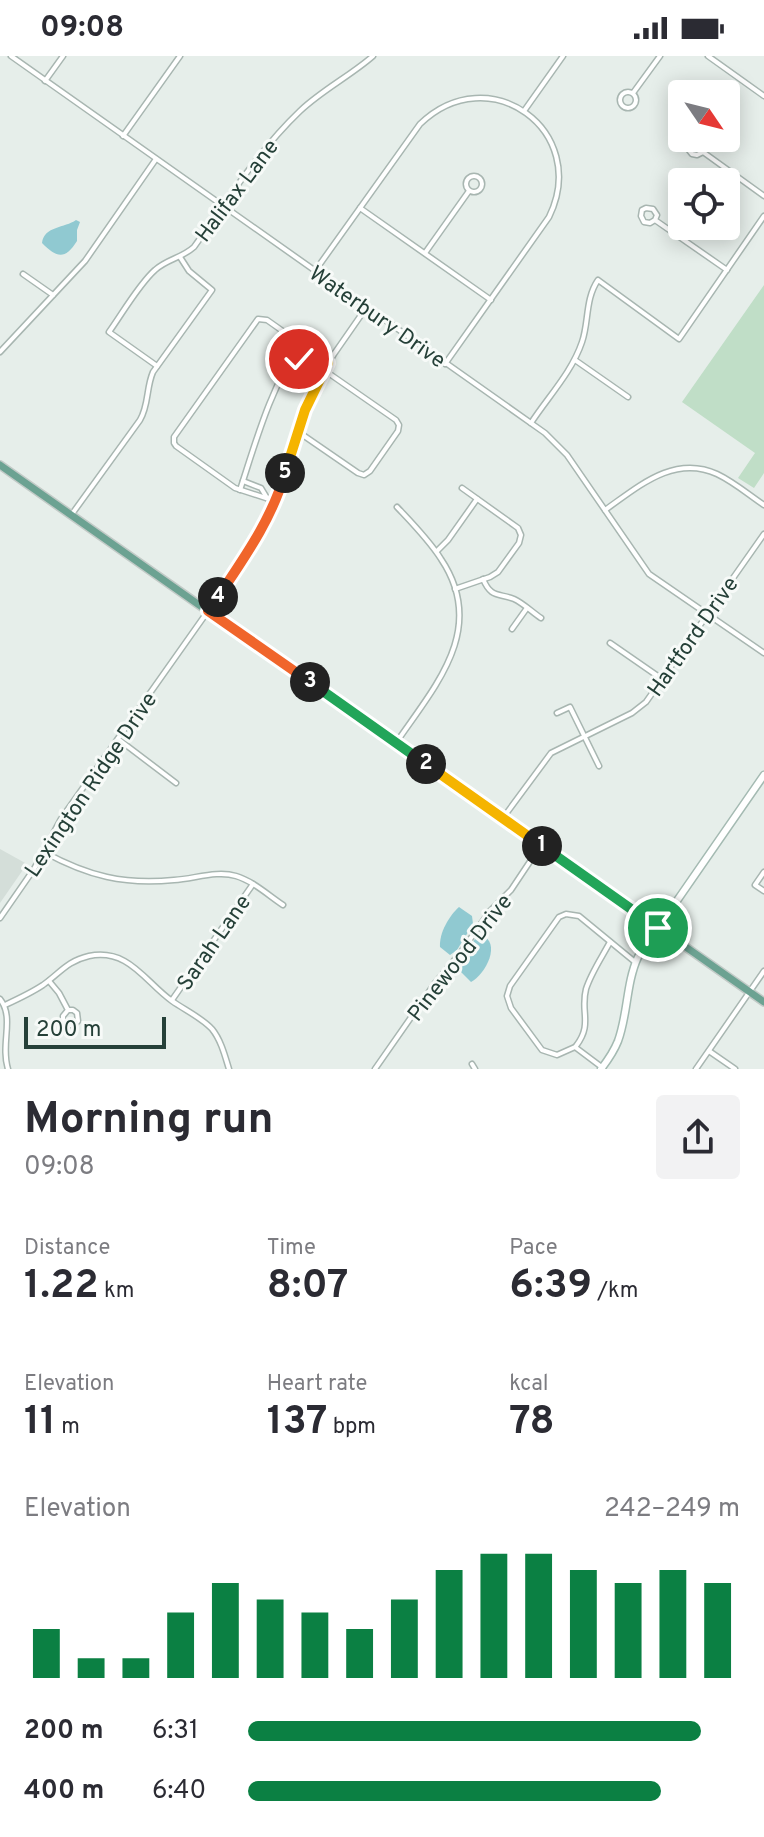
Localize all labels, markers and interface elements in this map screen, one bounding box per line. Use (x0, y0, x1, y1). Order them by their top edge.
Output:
text: 09:08 (40, 10, 124, 47)
north arrow (668, 80, 740, 152)
map controls (668, 80, 740, 240)
street label: Halifax Lane (190, 135, 286, 248)
button: locate (668, 168, 740, 240)
street label: Waterbury Drive (303, 261, 450, 375)
pin (265, 325, 333, 393)
icon: check (277, 337, 321, 381)
pin: 5 (265, 453, 305, 493)
text: 5 (278, 459, 292, 486)
street label: Hartford Drive (643, 572, 745, 703)
pin: 4 (198, 577, 238, 617)
text: 4 (211, 583, 225, 610)
pin: 3 (290, 662, 330, 702)
text: 3 (303, 668, 317, 695)
street label: Lexington Ridge Drive (20, 688, 164, 883)
pin: 2 (406, 744, 446, 784)
text: 2 (419, 750, 433, 777)
pin: 1 (522, 826, 562, 866)
text: 1 (538, 832, 546, 859)
street label: Pinewood Drive (403, 889, 519, 1028)
street label: Sarah Lane (172, 890, 258, 997)
pin (624, 894, 692, 962)
icon: arrive (636, 906, 680, 950)
scale bar (24, 1013, 166, 1049)
text: 200 m (36, 1017, 101, 1044)
text: Morning run (24, 1093, 274, 1149)
button: share (656, 1095, 740, 1179)
text: 09:08 (24, 1151, 95, 1184)
text: Distance (24, 1235, 110, 1262)
text: Time (267, 1235, 316, 1262)
text: Pace (509, 1235, 558, 1262)
text: 1.22 (24, 1262, 99, 1312)
text: 8:07 (267, 1262, 349, 1312)
text: 6:39 (509, 1262, 592, 1312)
text: km (99, 1278, 134, 1305)
text: /km (592, 1278, 638, 1305)
text: Elevation (24, 1371, 114, 1398)
text: Heart rate (267, 1371, 367, 1398)
text: kcal (509, 1371, 548, 1398)
text: 11 (24, 1398, 56, 1448)
text: 137 (267, 1398, 327, 1448)
text: 78 (509, 1398, 555, 1448)
text: m (56, 1414, 80, 1441)
text: bpm (327, 1414, 376, 1441)
text: Elevation (24, 1493, 131, 1526)
text: 242–249 m (604, 1493, 740, 1526)
text: 200 m (24, 1715, 103, 1748)
text: 6:31 (152, 1715, 199, 1748)
text: 400 m (24, 1775, 104, 1808)
text: 6:40 (152, 1775, 206, 1808)

